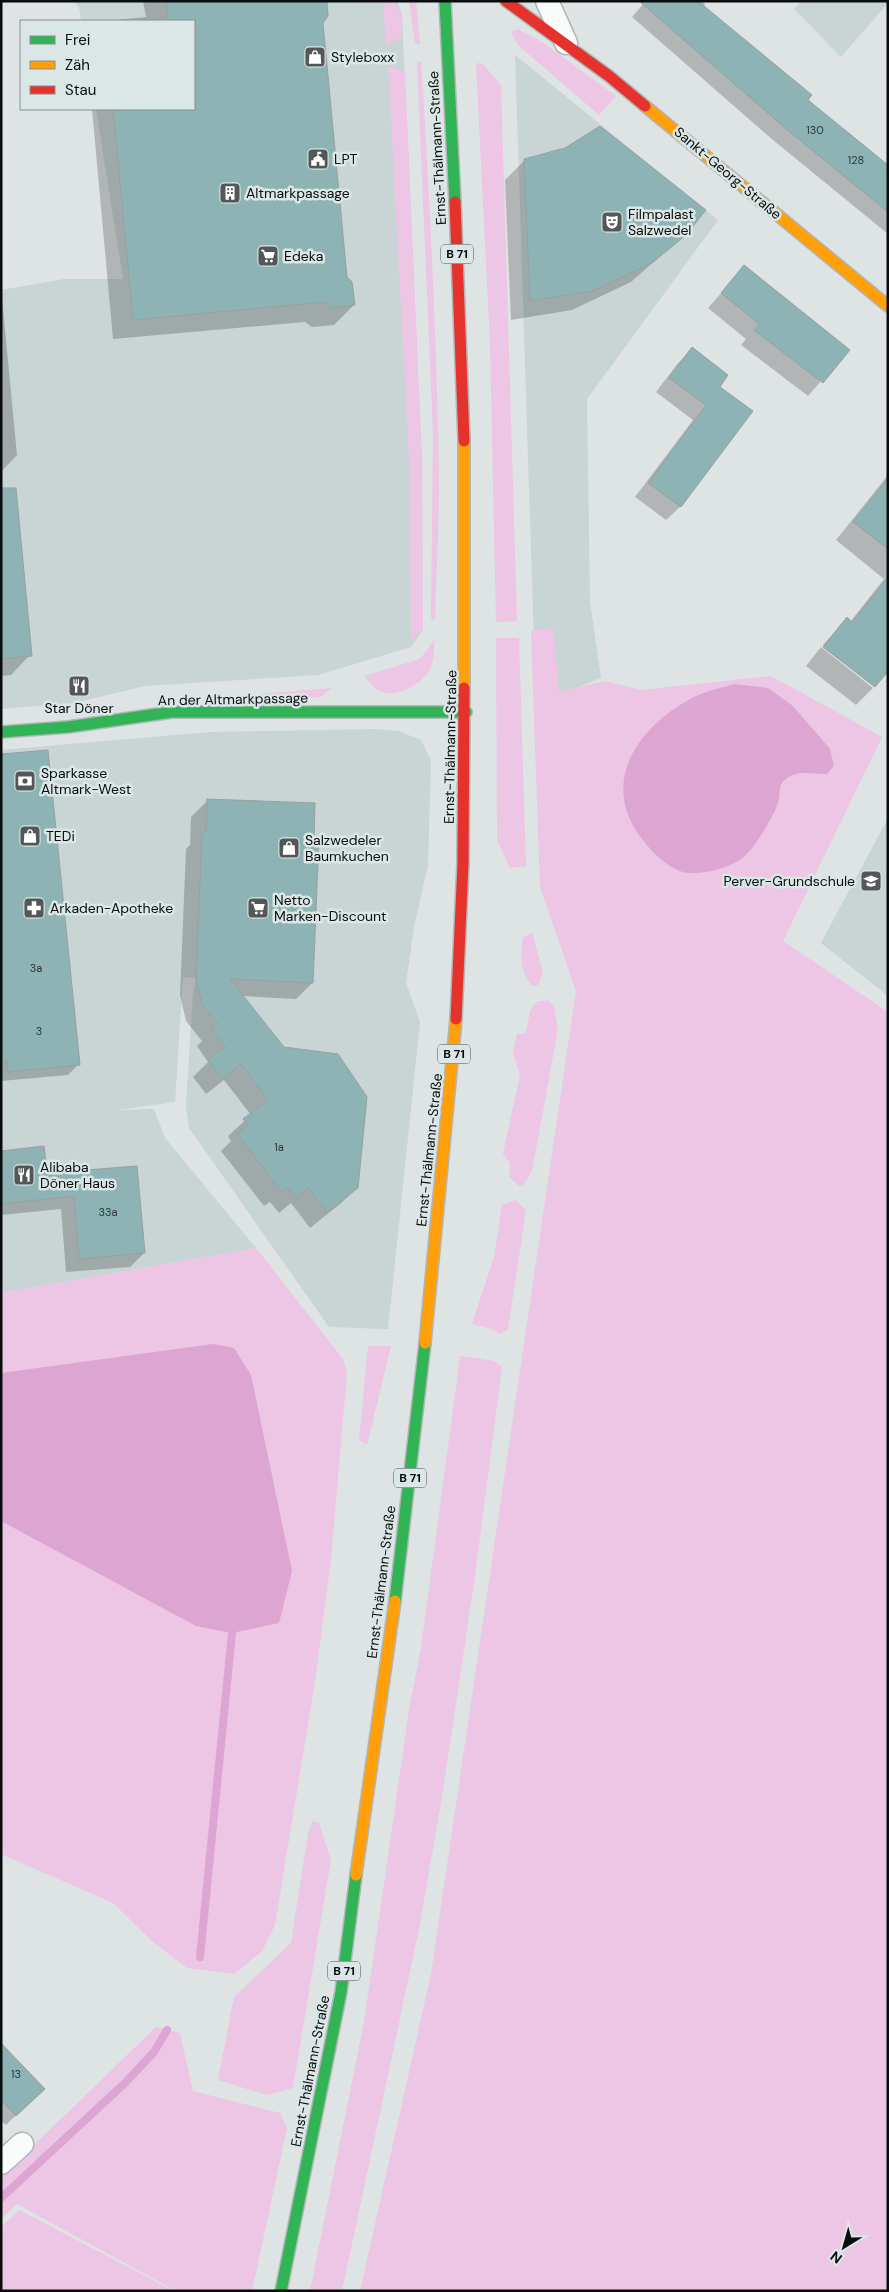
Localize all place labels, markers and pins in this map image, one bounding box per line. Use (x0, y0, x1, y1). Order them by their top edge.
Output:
shop icon: Styleboxx (303, 45, 327, 69)
place label: Styleboxx (331, 48, 394, 66)
public building icon: LPT (306, 147, 330, 171)
place label: LPT (334, 150, 357, 168)
building icon: Altmarkpassage (218, 181, 242, 205)
place label: Altmarkpassage (246, 184, 350, 202)
place label: Filmpalast Salzwedel (628, 205, 694, 239)
theatre icon: Filmpalast Salzwedel (600, 210, 624, 234)
supermarket icon: Edeka (256, 244, 280, 268)
place label: Edeka (284, 247, 323, 265)
restaurant icon: Star Döner (67, 674, 91, 698)
place label: Star Döner (44, 699, 114, 717)
place label: Sparkasse Altmark-West (41, 764, 131, 798)
bank icon: Sparkasse Altmark-West (13, 769, 37, 793)
shop icon: TEDi (18, 824, 42, 848)
place label: TEDi (46, 827, 75, 845)
place label: Salzwedeler Baumkuchen (305, 831, 389, 865)
shop icon: Salzwedeler Baumkuchen (277, 836, 301, 860)
school or university icon: Perver-Grundschule (859, 869, 883, 893)
place label: Perver-Grundschule (724, 872, 855, 890)
place label: Netto Marken-Discount (274, 891, 387, 925)
pharmacy icon: Arkaden-Apotheke (22, 896, 46, 920)
supermarket icon: Netto Marken-Discount (246, 896, 270, 920)
place label: Arkaden-Apotheke (50, 899, 173, 917)
place label: Alibaba Döner Haus (40, 1158, 115, 1192)
restaurant icon: Alibaba Döner Haus (12, 1163, 36, 1187)

